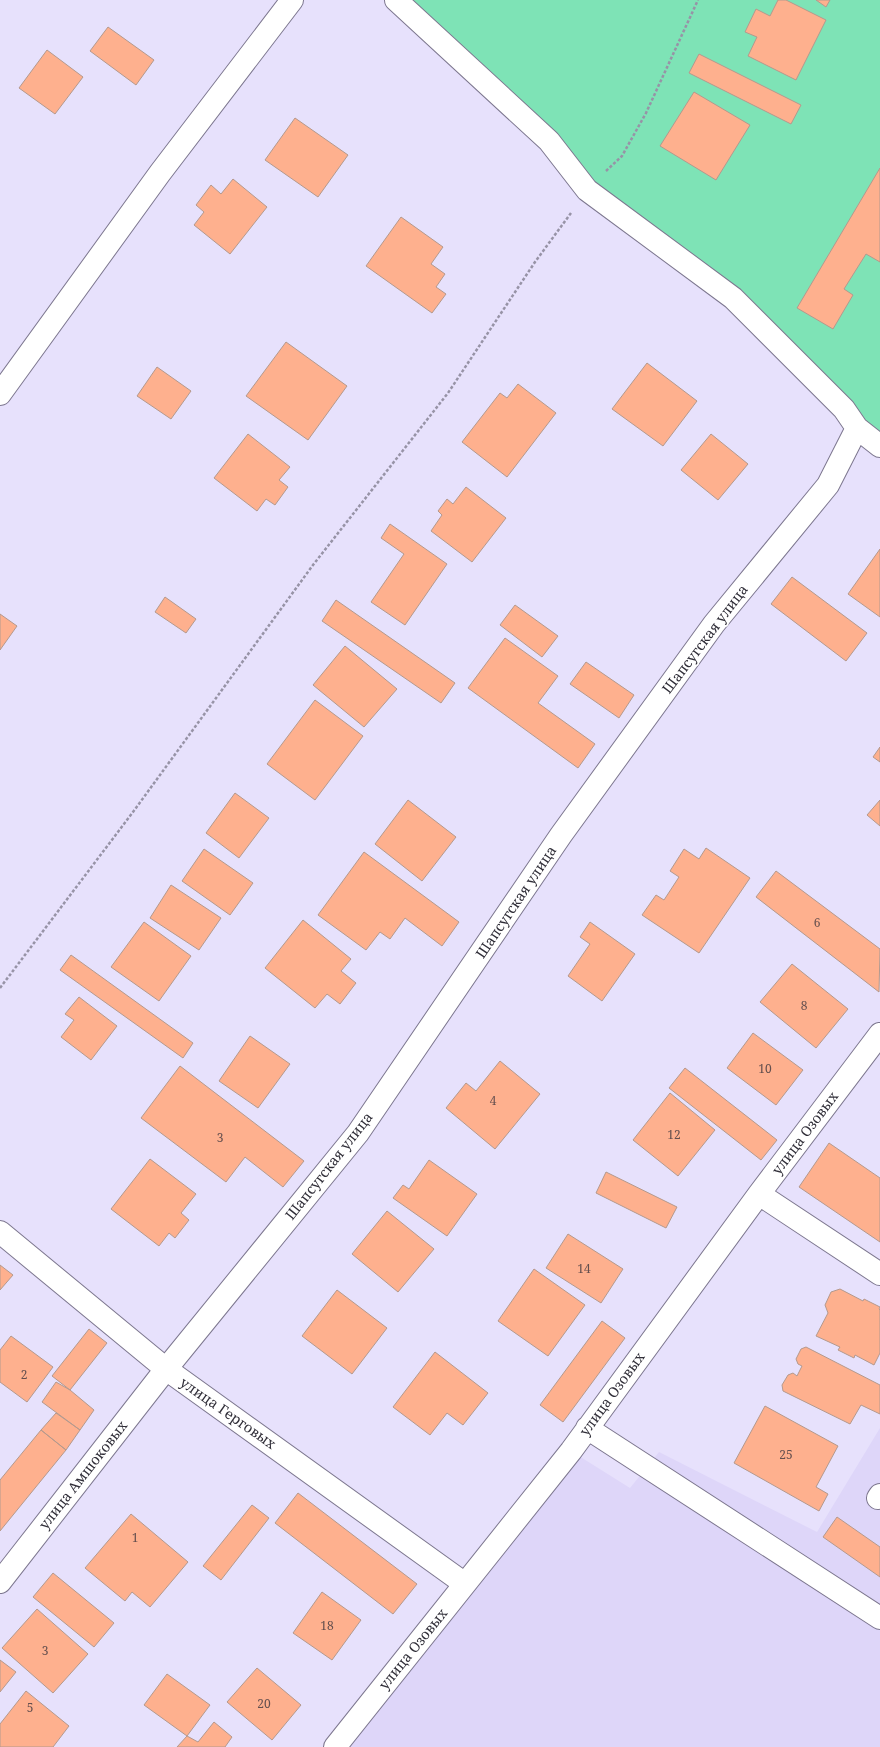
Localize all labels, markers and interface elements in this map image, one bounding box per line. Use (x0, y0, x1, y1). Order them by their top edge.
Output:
street label: Шапсугская улица (657, 580, 752, 697)
street label: Шапсугская улица (471, 842, 560, 962)
house number: 6 (814, 914, 821, 931)
house number: 8 (801, 997, 808, 1014)
house number: 10 (758, 1060, 772, 1077)
street label: улица Озовых (767, 1087, 843, 1178)
house number: 4 (490, 1092, 497, 1109)
street label: Шапсугская улица (281, 1108, 377, 1223)
house number: 12 (667, 1126, 681, 1143)
house number: 3 (217, 1129, 224, 1146)
house number: 14 (577, 1260, 591, 1277)
street label: улица Озовых (575, 1347, 649, 1439)
house number: 2 (21, 1366, 27, 1383)
street label: улица Герговых (176, 1372, 281, 1453)
street label: улица Амшоковых (34, 1416, 132, 1533)
house number: 25 (779, 1446, 793, 1463)
house number: 1 (132, 1529, 138, 1546)
street label: улица Озовых (374, 1603, 452, 1693)
house number: 18 (320, 1617, 334, 1634)
house number: 3 (42, 1642, 49, 1659)
house number: 20 (257, 1695, 271, 1712)
house number: 5 (27, 1699, 33, 1716)

